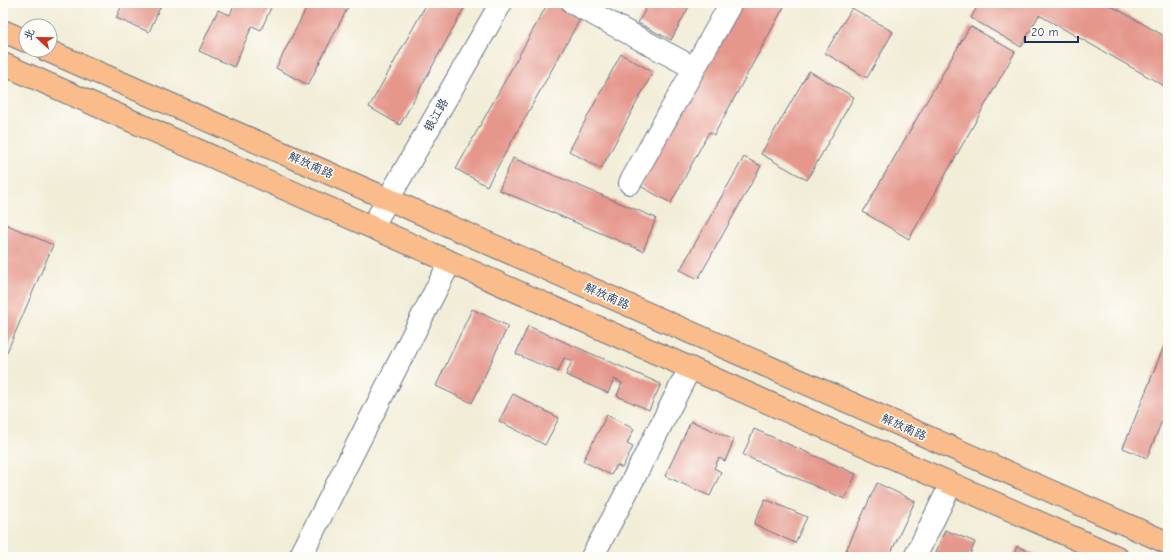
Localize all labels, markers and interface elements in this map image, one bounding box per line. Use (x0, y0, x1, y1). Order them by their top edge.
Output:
north arrow (18, 18, 58, 58)
scale bar (1025, 18, 1078, 44)
text: 20 m (1031, 25, 1059, 39)
text: 北 (21, 27, 37, 42)
street label: 银江路 (421, 96, 451, 134)
street label: 解放南路 (286, 149, 336, 181)
street label: 解放南路 (582, 280, 632, 312)
street label: 解放南路 (879, 411, 929, 443)

